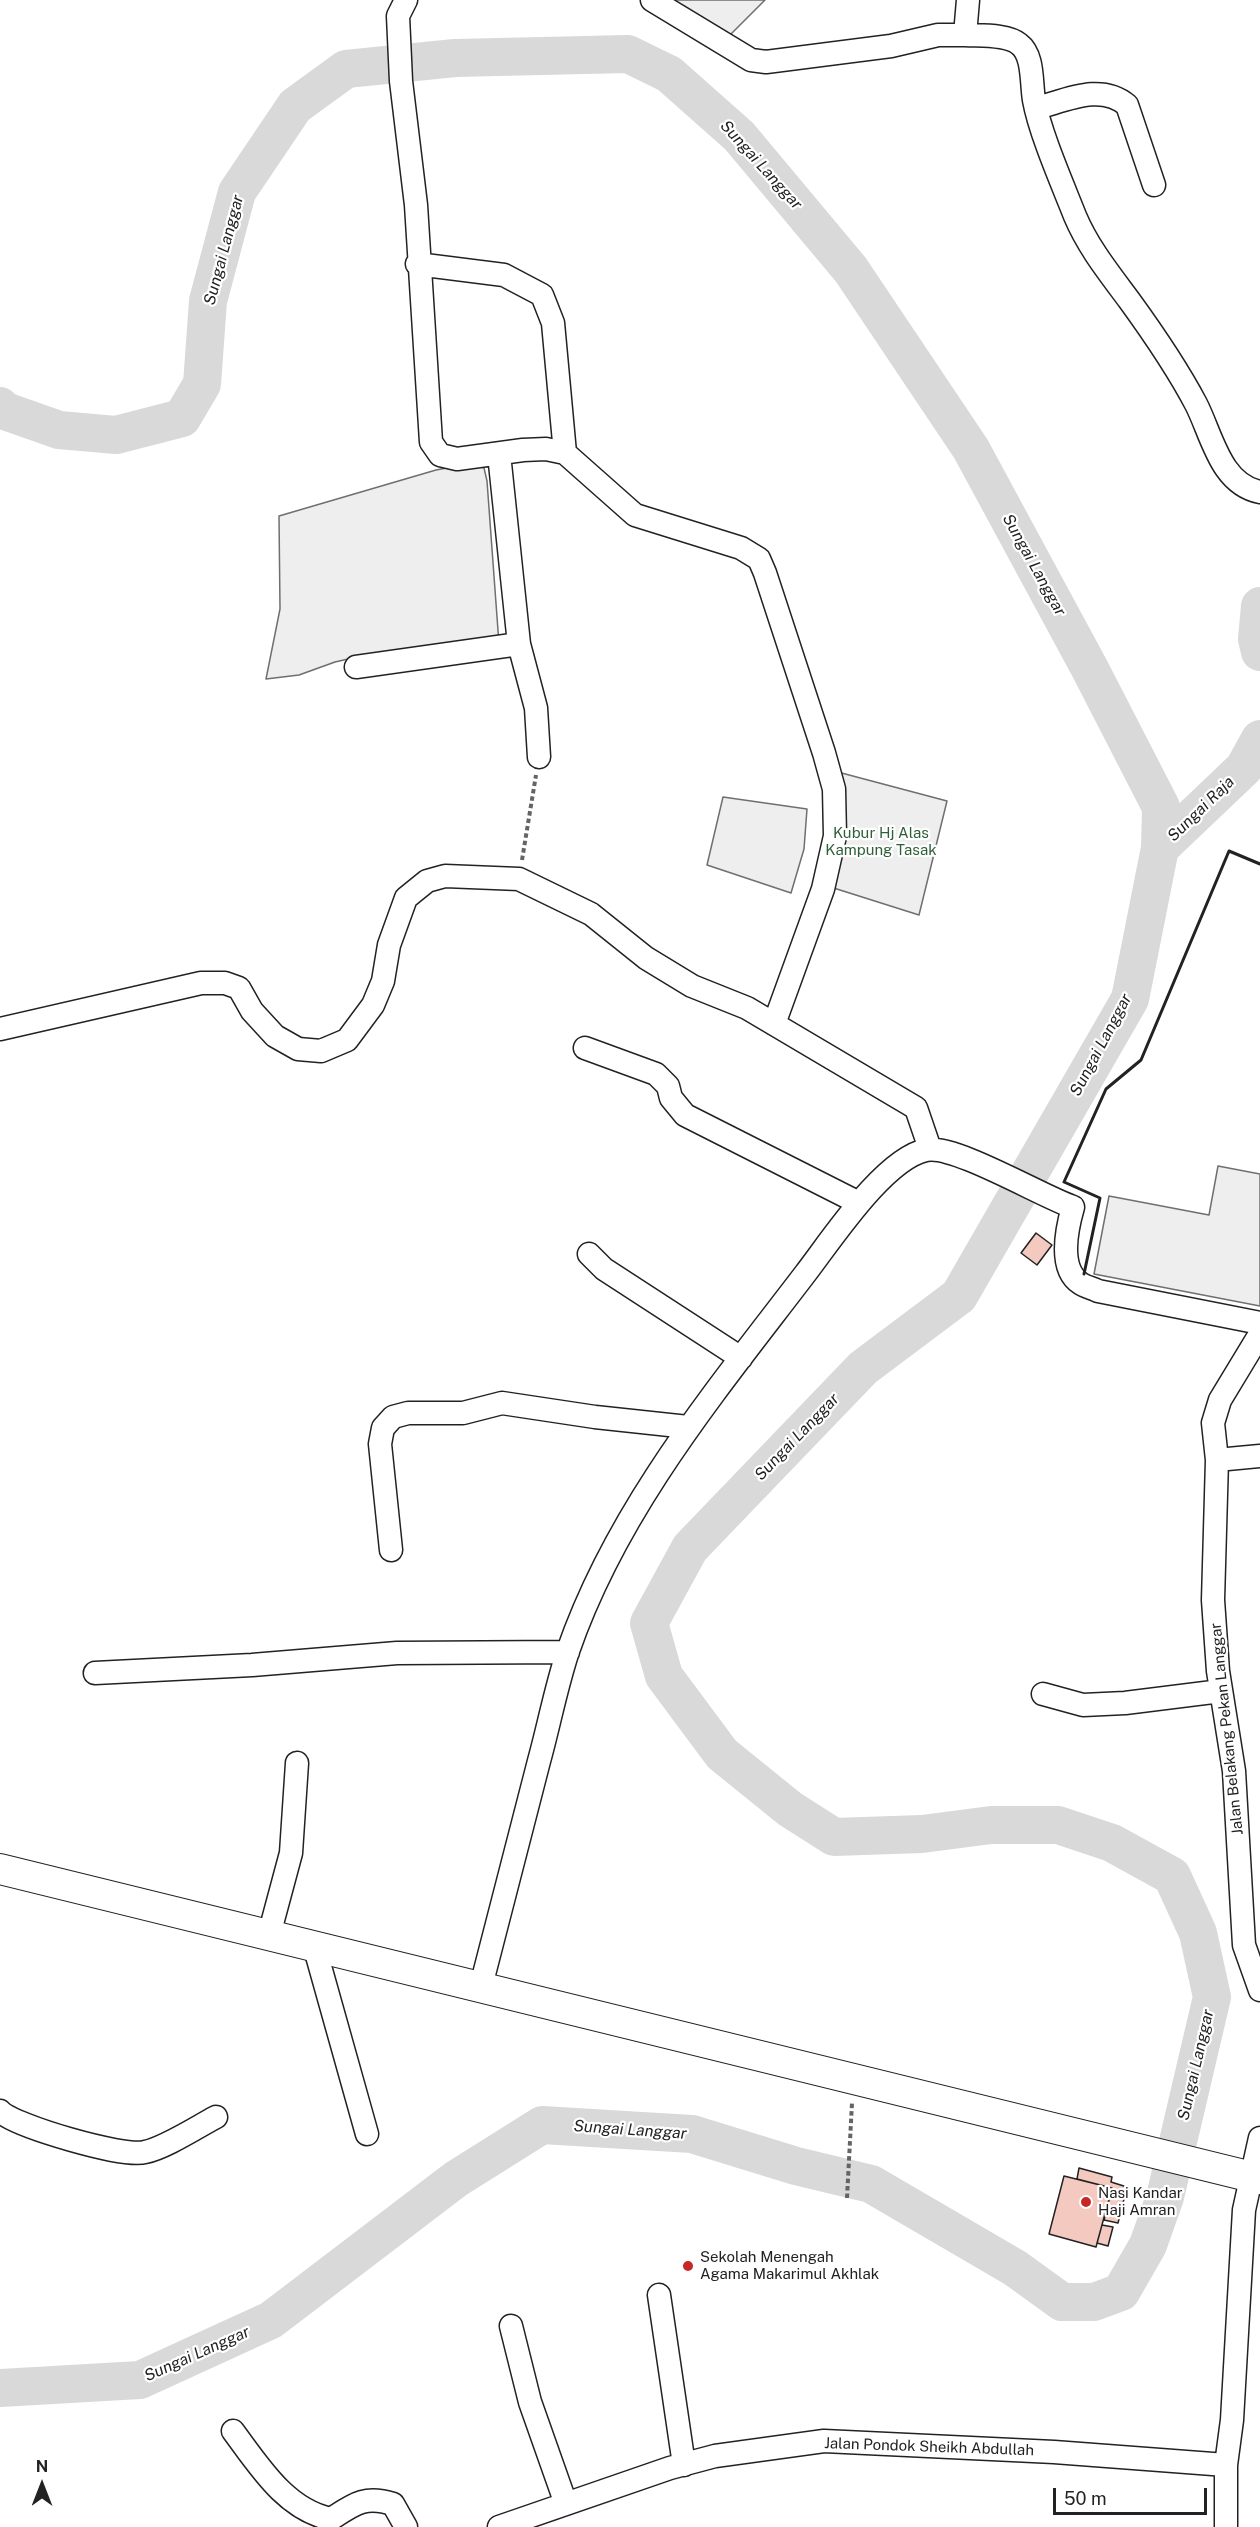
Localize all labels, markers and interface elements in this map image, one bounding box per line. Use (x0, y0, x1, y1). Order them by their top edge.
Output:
water label: Sungai Langgar (716, 116, 806, 214)
water label: Sungai Langgar (200, 193, 248, 307)
water label: Sungai Langgar (998, 511, 1070, 619)
water label: Sungai Raja (1164, 772, 1238, 846)
park label: Kubur Hj Alas Kampung Tasak (825, 824, 937, 859)
water label: Sungai Langgar (1066, 990, 1136, 1100)
water label: Sungai Langgar (751, 1390, 843, 1484)
street label: Jalan Belakang Pekan Langgar (1207, 1622, 1247, 1836)
water label: Sungai Langgar (1174, 2008, 1218, 2122)
water label: Sungai Langgar (573, 2116, 687, 2144)
place label: Nasi Kandar Haji Amran (1098, 2184, 1183, 2219)
marker: Nasi Kandar Haji Amran (1079, 2195, 1093, 2209)
place label: Sekolah Menengah Agama Makarimul Akhlak (700, 2248, 879, 2283)
marker: Sekolah Menengah Agama Makarimul Akhlak (681, 2259, 695, 2273)
water label: Sungai Langgar (141, 2322, 253, 2386)
street label: Jalan Pondok Sheikh Abdullah (824, 2434, 1034, 2460)
north arrow (12, 2455, 72, 2515)
text: N (36, 2457, 48, 2476)
scale bar (1056, 2476, 1210, 2514)
text: 50 m (1064, 2488, 1107, 2509)

